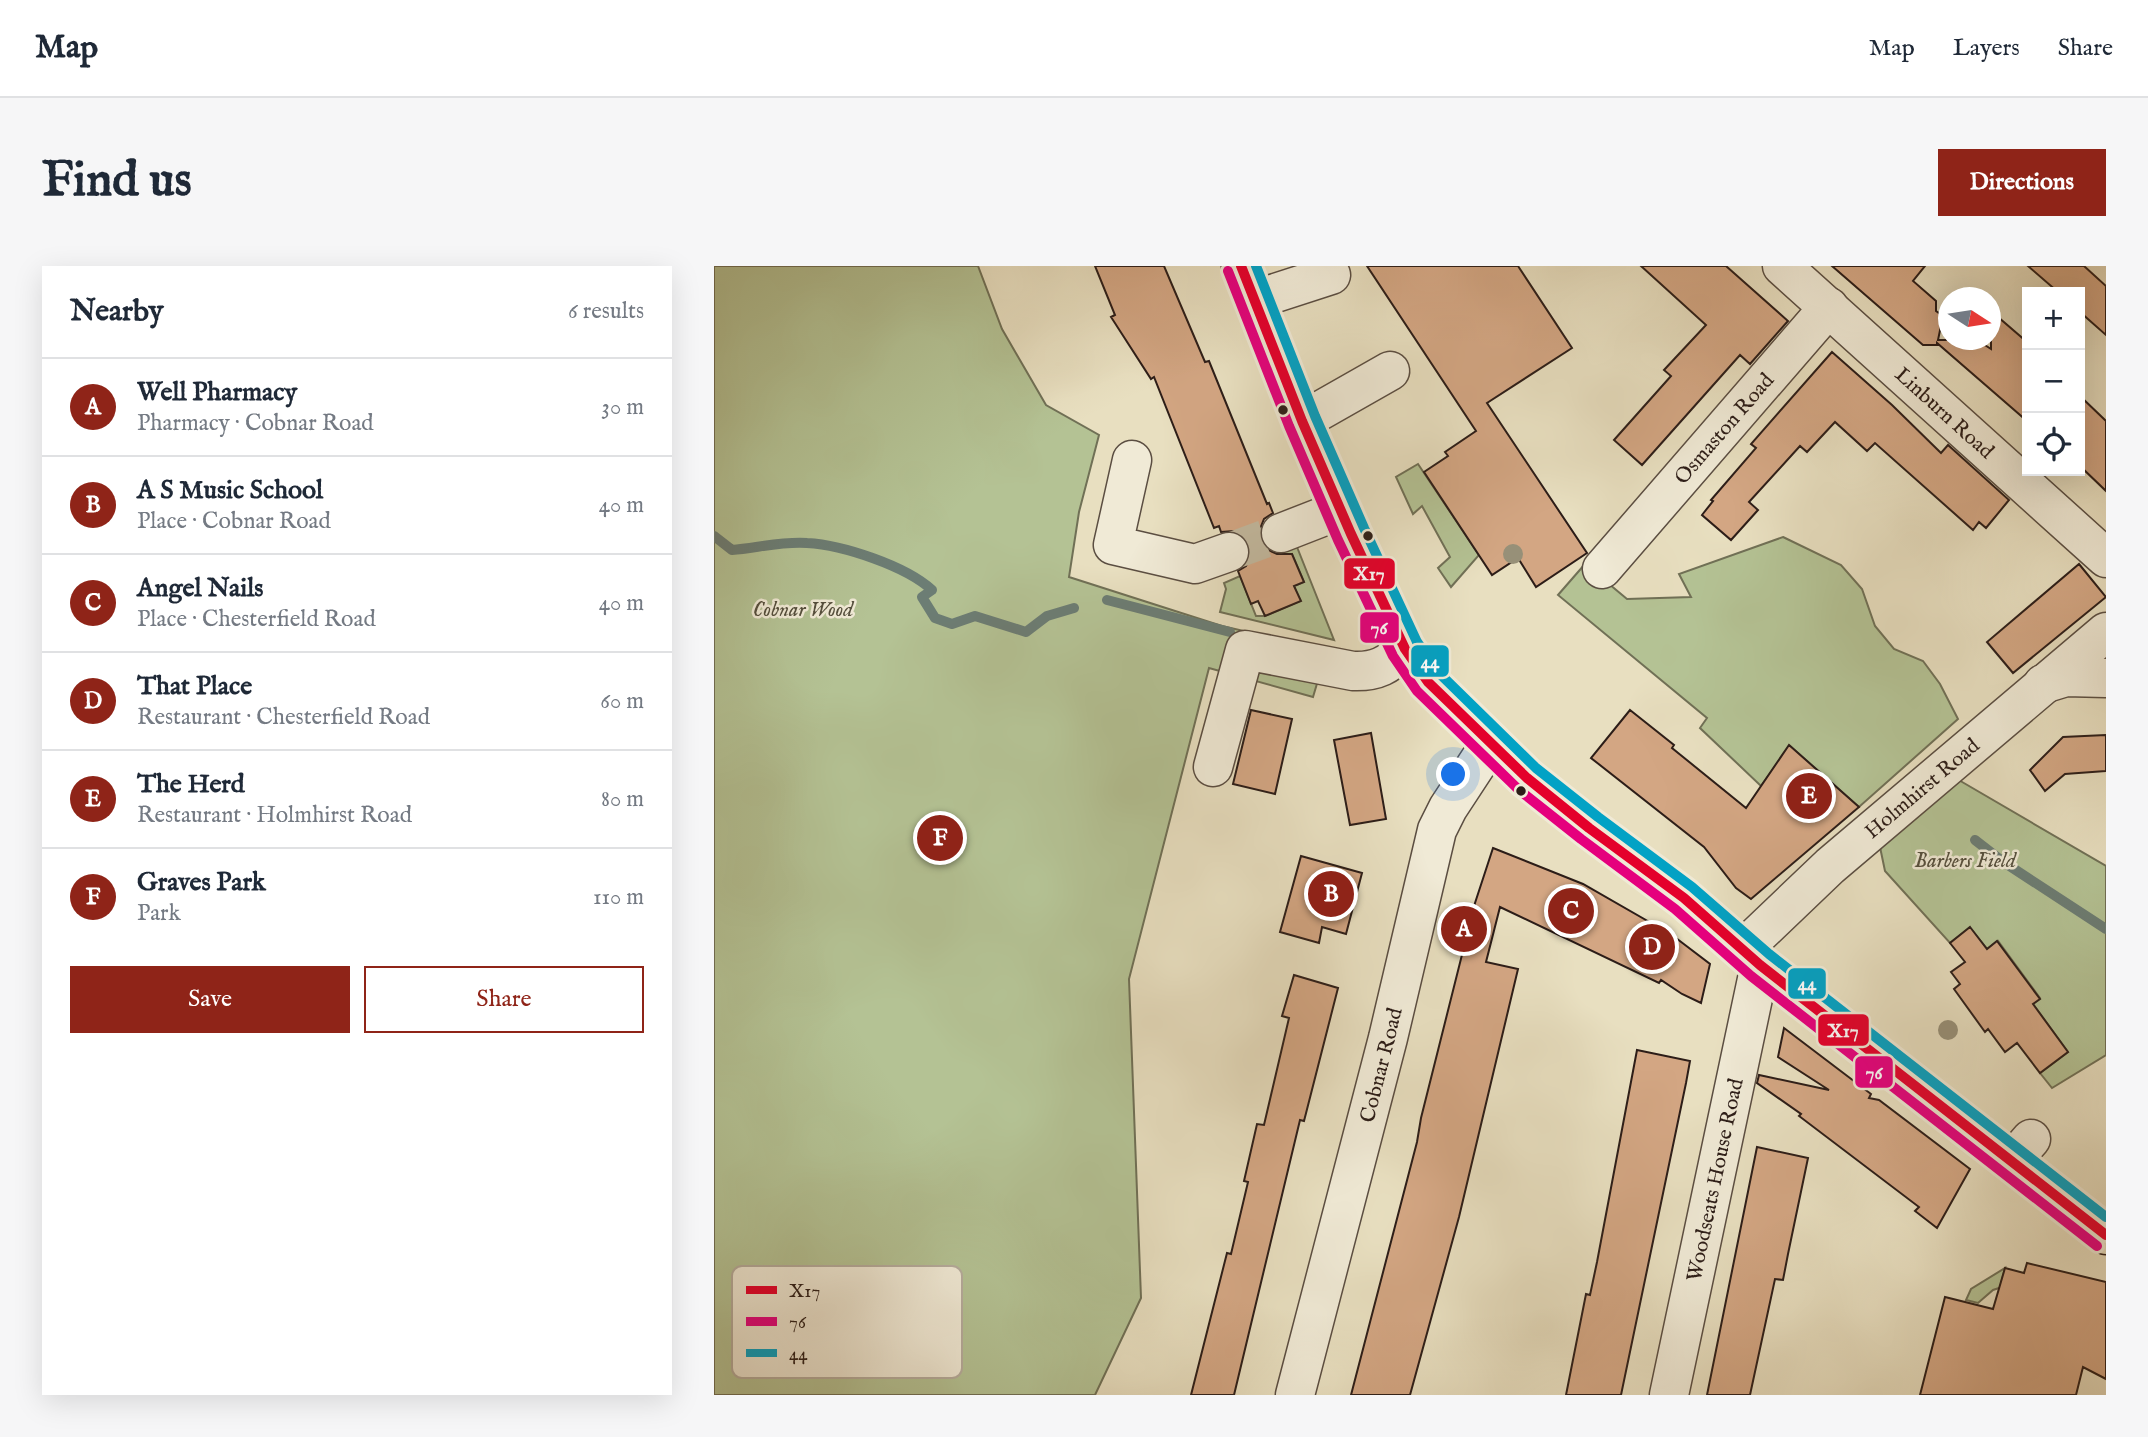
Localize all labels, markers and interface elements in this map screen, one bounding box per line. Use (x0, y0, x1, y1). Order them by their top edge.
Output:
text: Map (35, 27, 98, 69)
text: Map (1869, 33, 1915, 64)
text: Layers (1953, 33, 2020, 64)
text: Share (2058, 33, 2113, 64)
button: Directions (1938, 149, 2106, 216)
text: Find us (42, 151, 192, 213)
north arrow (1938, 287, 2001, 350)
map controls (2022, 287, 2085, 476)
button: + (2022, 287, 2085, 350)
text: Nearby (70, 293, 163, 331)
text: 6 results (568, 297, 644, 326)
button: − (2022, 350, 2085, 413)
street label: Linburn Road (1888, 362, 2000, 466)
street label: Osmaston Road (1669, 367, 1781, 491)
text: Well Pharmacy (137, 376, 297, 409)
text: A (85, 393, 101, 422)
text: 30 m (601, 393, 644, 422)
unlabelled marker (1276, 403, 1290, 417)
text: Pharmacy · Cobnar Road (137, 409, 374, 438)
button: locate (2022, 413, 2085, 476)
text: A S Music School (137, 474, 323, 507)
text: B (85, 491, 101, 520)
text: 40 m (599, 491, 644, 520)
text: Place · Cobnar Road (137, 507, 331, 536)
unlabelled marker (1361, 529, 1375, 543)
line badge: X17 (1343, 557, 1396, 590)
text: X17 (1352, 563, 1385, 587)
text: Angel Nails (137, 572, 263, 605)
text: C (85, 589, 101, 618)
text: 40 m (599, 589, 644, 618)
park label: Cobnar Wood (753, 597, 855, 624)
text: Place · Chesterfield Road (137, 605, 376, 634)
line badge: 76 (1359, 611, 1400, 644)
text: 76 (1371, 617, 1388, 641)
line badge: 44 (1410, 644, 1450, 678)
text: 44 (1421, 651, 1440, 675)
text: That Place (137, 670, 252, 703)
text: D (84, 687, 102, 716)
text: 60 m (600, 687, 644, 716)
text: Restaurant · Chesterfield Road (137, 703, 430, 732)
street label: Holmhirst Road (1860, 733, 1986, 846)
your location (1436, 757, 1470, 791)
text: The Herd (137, 768, 245, 801)
pin: E (1786, 770, 1832, 822)
unlabelled marker (1514, 784, 1528, 798)
text: E (85, 785, 101, 814)
text: 80 m (601, 785, 644, 814)
text: Restaurant · Holmhirst Road (137, 801, 412, 830)
pin: F (917, 812, 963, 864)
park label: Barbers Field (1914, 848, 2018, 875)
text: Graves Park (137, 866, 266, 899)
pin: B (1308, 868, 1354, 920)
text: F (86, 883, 100, 912)
text: 110 m (593, 883, 644, 912)
pin: C (1548, 885, 1594, 937)
text: Park (137, 899, 181, 928)
pin: A (1441, 903, 1487, 955)
pin: D (1629, 921, 1675, 973)
button: Save (70, 966, 350, 1033)
button: Share (364, 966, 644, 1033)
line badge: 44 (1787, 967, 1827, 1000)
text: 44 (1798, 973, 1817, 997)
street label: Cobnar Road (1355, 1004, 1410, 1126)
line badge: X17 (1817, 1013, 1870, 1047)
text: X17 (1826, 1020, 1859, 1044)
line badge: 76 (1854, 1055, 1894, 1089)
text: 76 (1866, 1062, 1883, 1086)
street label: Woodseats House Road (1681, 1075, 1751, 1284)
legend (732, 1266, 962, 1378)
text: X17 (789, 1280, 820, 1304)
text: 76 (789, 1311, 807, 1335)
text: 44 (789, 1343, 808, 1367)

